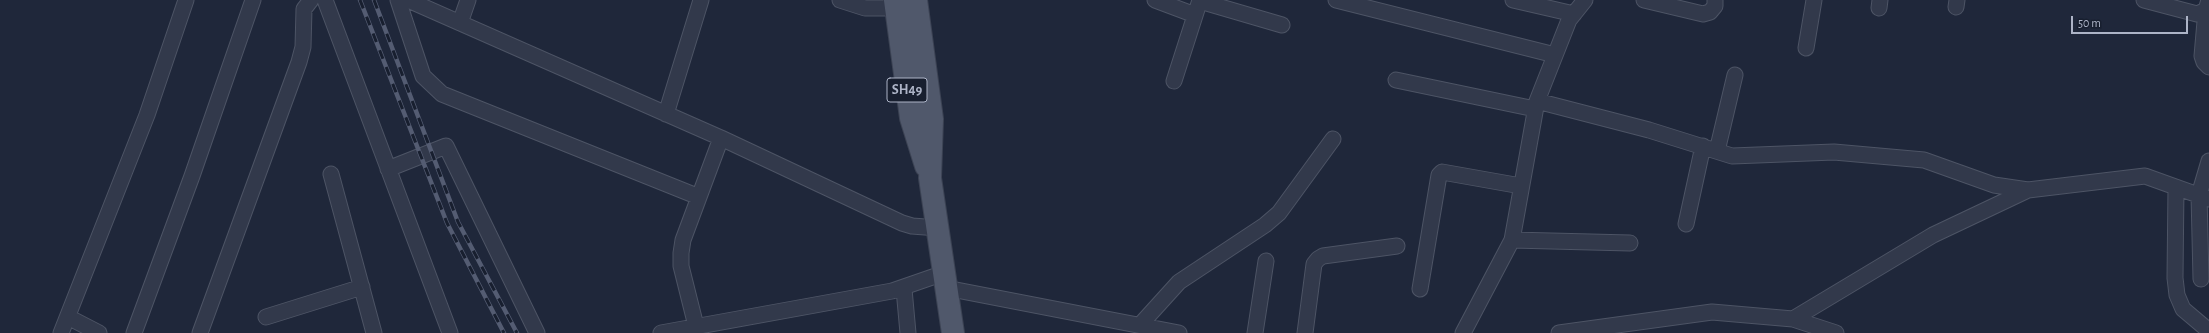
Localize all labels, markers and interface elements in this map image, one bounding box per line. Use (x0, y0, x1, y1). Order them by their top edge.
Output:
scale bar (2073, 8, 2190, 34)
text: 50 m (2078, 17, 2101, 29)
road number: SH49 (887, 78, 927, 102)

